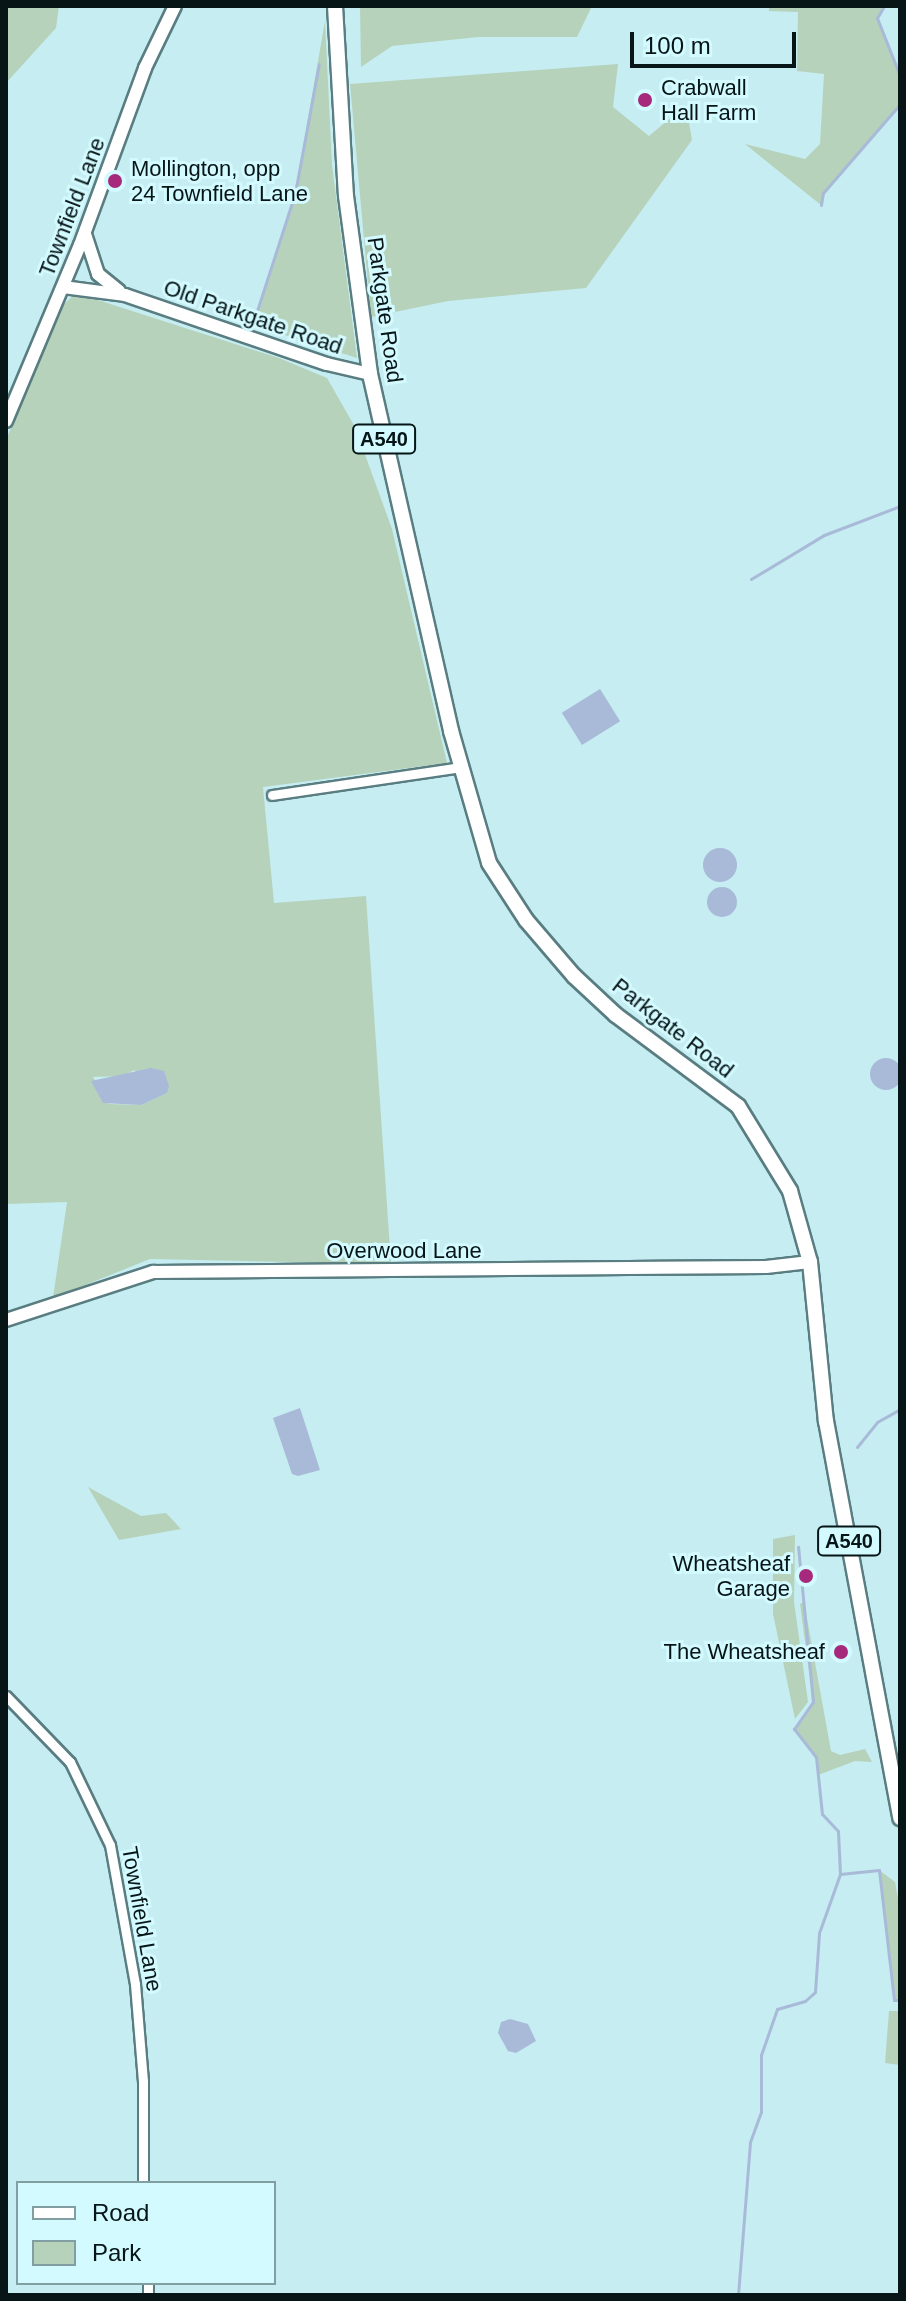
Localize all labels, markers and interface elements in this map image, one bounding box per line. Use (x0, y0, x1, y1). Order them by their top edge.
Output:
scale bar (634, 16, 800, 66)
text: 100 m (644, 32, 711, 59)
place label: Crabwall Hall Farm (661, 74, 756, 126)
marker: Crabwall Hall Farm (636, 91, 654, 109)
street label: Townfield Lane (33, 134, 111, 280)
place label: Mollington, opp 24 Townfield Lane (131, 155, 308, 206)
marker: Mollington, opp 24 Townfield Lane (106, 172, 124, 190)
street label: Parkgate Road (362, 235, 408, 385)
street label: Old Parkgate Road (160, 274, 346, 360)
road number: A540 (352, 423, 416, 455)
street label: Parkgate Road (607, 972, 739, 1084)
street label: Overwood Lane (326, 1238, 482, 1264)
road number: A540 (817, 1525, 881, 1557)
place label: Wheatsheaf Garage (673, 1550, 790, 1602)
marker: Wheatsheaf Garage (797, 1567, 815, 1585)
place label: The Wheatsheaf (664, 1639, 825, 1665)
marker: The Wheatsheaf (832, 1643, 850, 1661)
street label: Townfield Lane (116, 1844, 168, 1994)
legend (16, 2181, 276, 2285)
text: Road (92, 2199, 149, 2226)
text: Park (92, 2239, 141, 2266)

